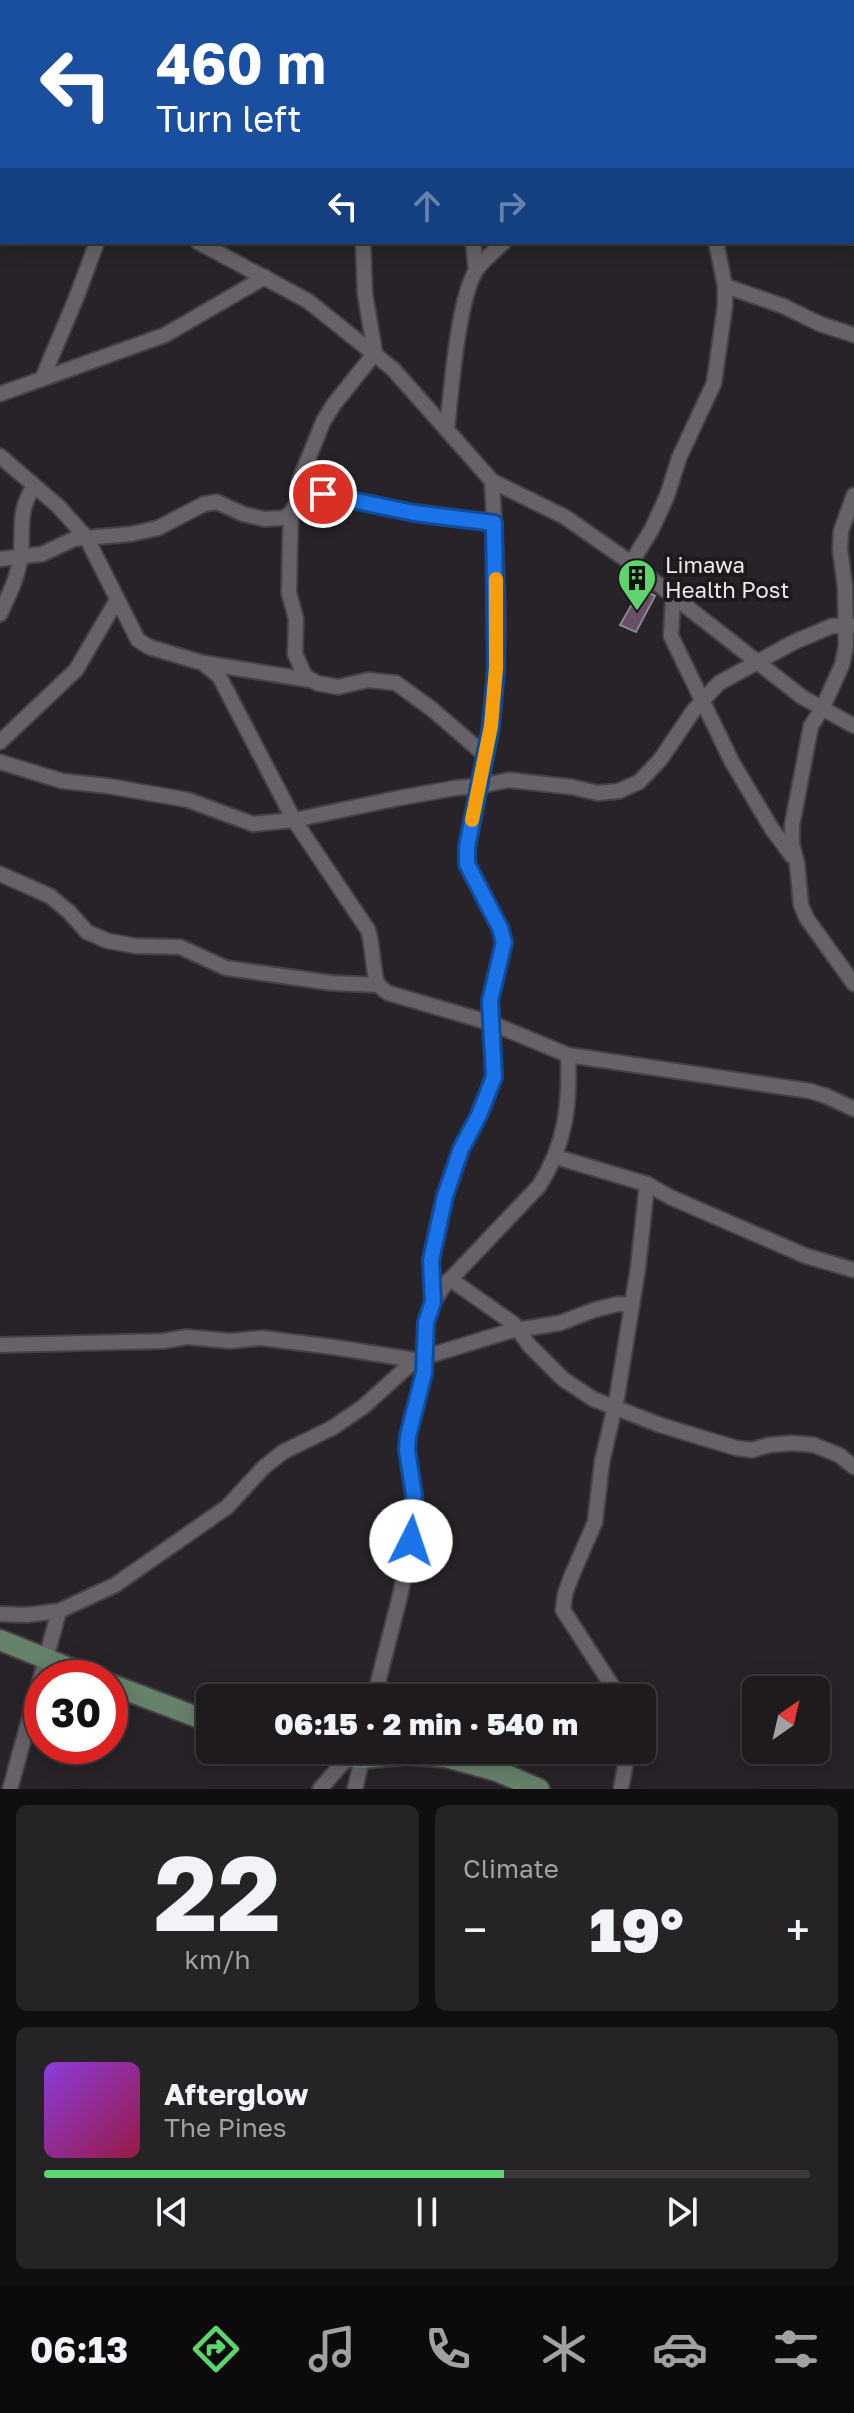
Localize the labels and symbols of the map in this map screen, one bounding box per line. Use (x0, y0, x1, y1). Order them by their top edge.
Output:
pin (289, 460, 357, 528)
place label: Limawa Health Post (665, 551, 789, 603)
building icon: Limawa Health Post (616, 557, 658, 612)
position arrow (369, 1499, 453, 1583)
speed limit sign: 30 (24, 1660, 128, 1764)
north arrow (742, 1676, 830, 1764)

